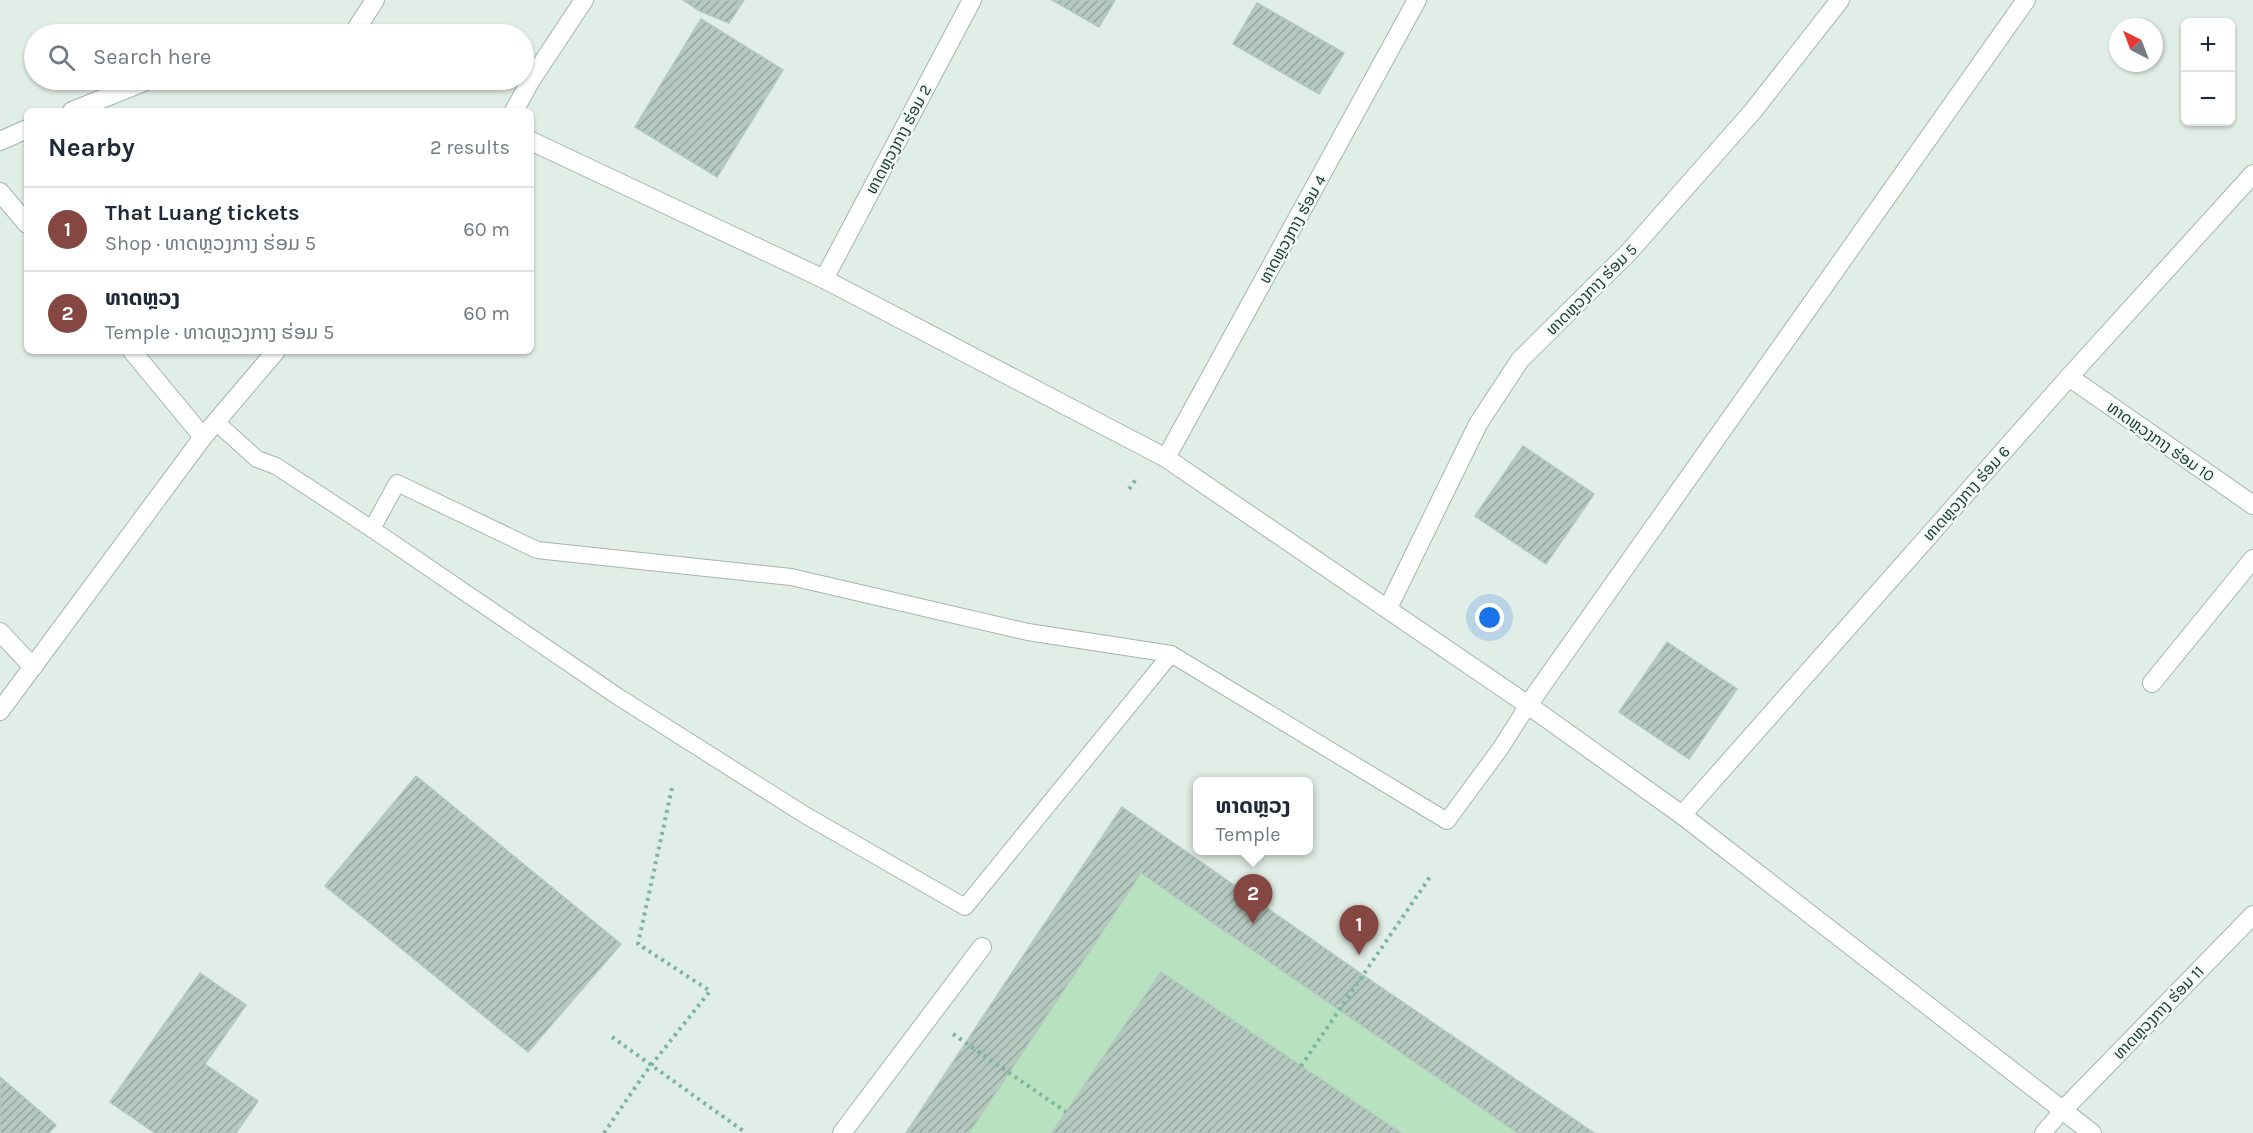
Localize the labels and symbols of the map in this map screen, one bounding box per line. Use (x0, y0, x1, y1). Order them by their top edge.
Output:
north arrow (2109, 18, 2163, 72)
street label: ທາດຫຼວງກາງ ຮ່ອມ 2 (862, 81, 935, 197)
street label: ທາດຫຼວງກາງ ຮ່ອມ 4 (1255, 172, 1330, 287)
street label: ທາດຫຼວງກາງ ຮ່ອມ 5 (1542, 240, 1641, 339)
street label: ທາດຫຼວງກາງ ຮ່ອມ 10 (2103, 397, 2218, 486)
street label: ທາດຫຼວງກາງ ຮ່ອມ 6 (1919, 442, 2014, 545)
your location (1475, 603, 1504, 632)
pin: 2 (1234, 874, 1272, 924)
pin: 1 (1340, 906, 1378, 955)
street label: ທາດຫຼວງກາງ ຮ່ອມ 11 (2109, 962, 2208, 1063)

